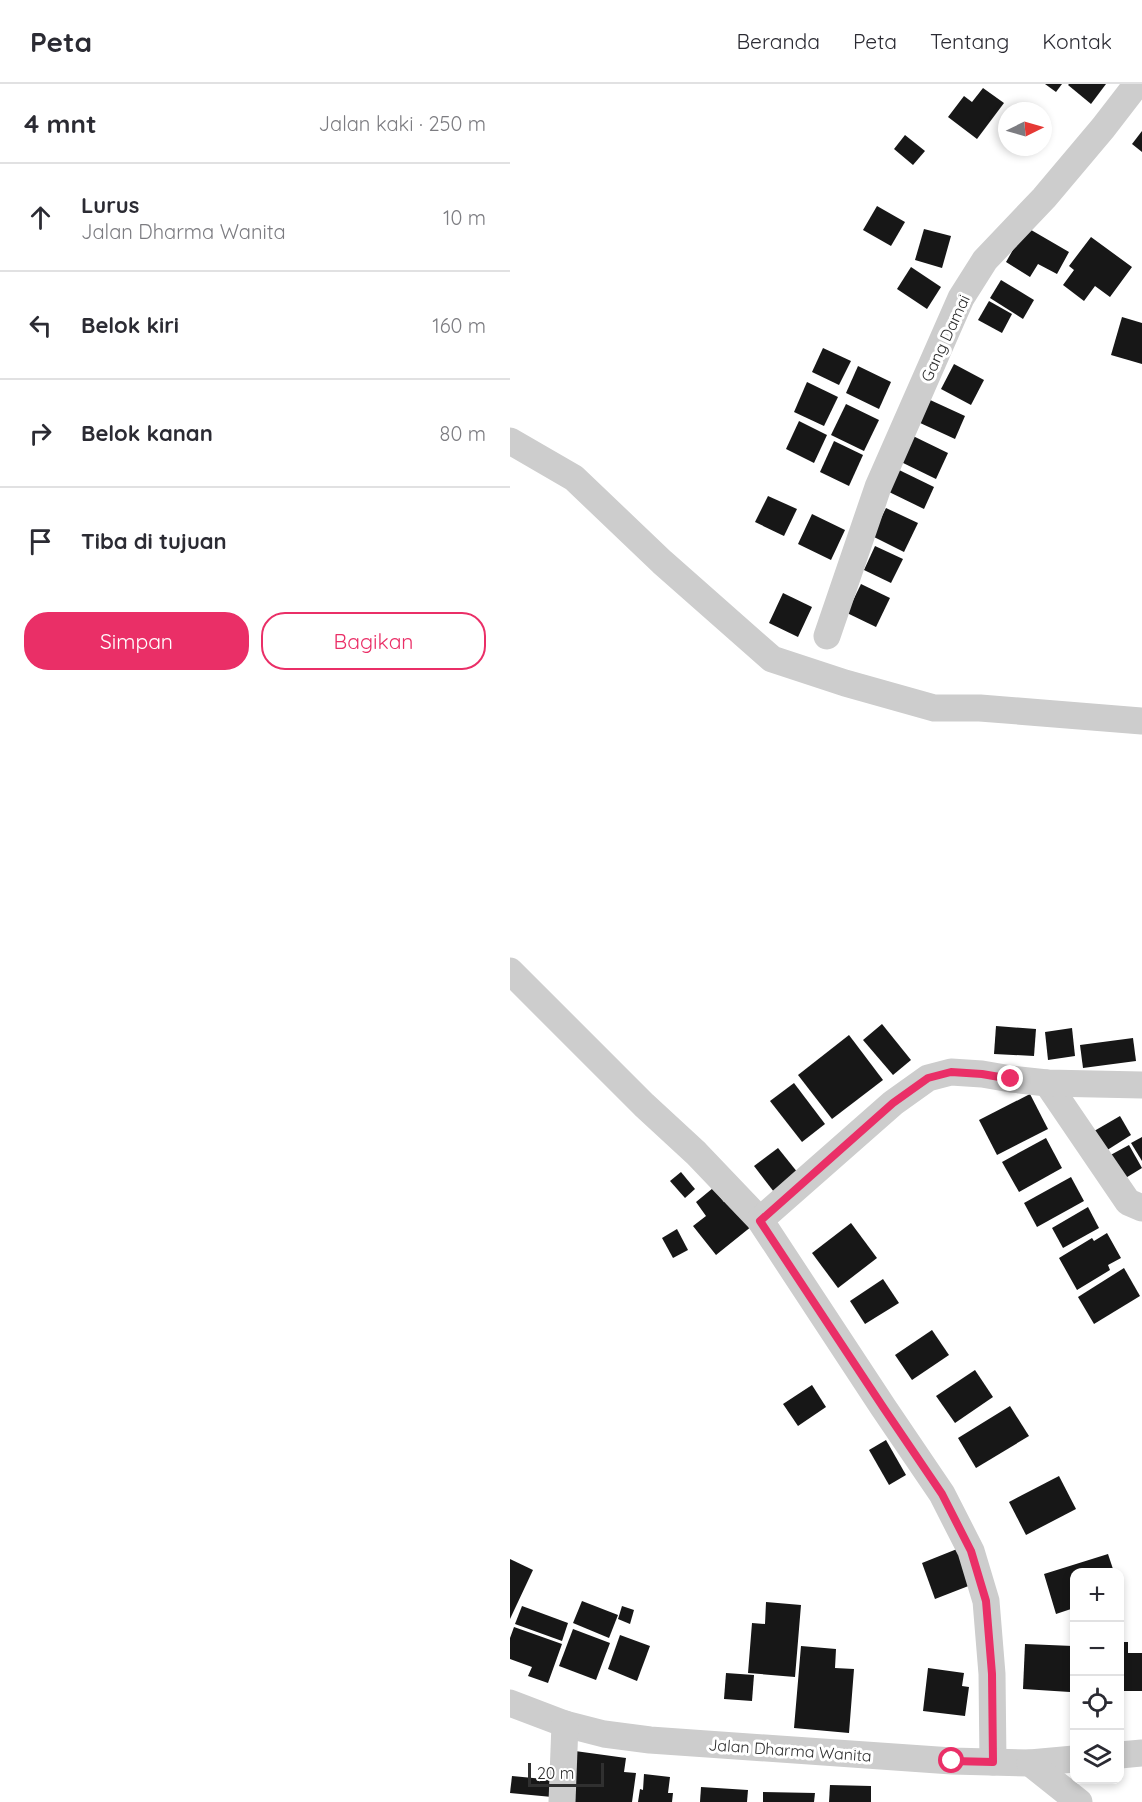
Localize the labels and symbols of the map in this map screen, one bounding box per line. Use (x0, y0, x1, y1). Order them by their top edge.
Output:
north arrow (998, 102, 1052, 156)
street label: Gang Damai (916, 291, 974, 385)
route end (997, 1065, 1023, 1091)
street label: Jalan Dharma Wanita (708, 1734, 872, 1766)
route start (938, 1747, 964, 1773)
scale bar (528, 1760, 604, 1788)

